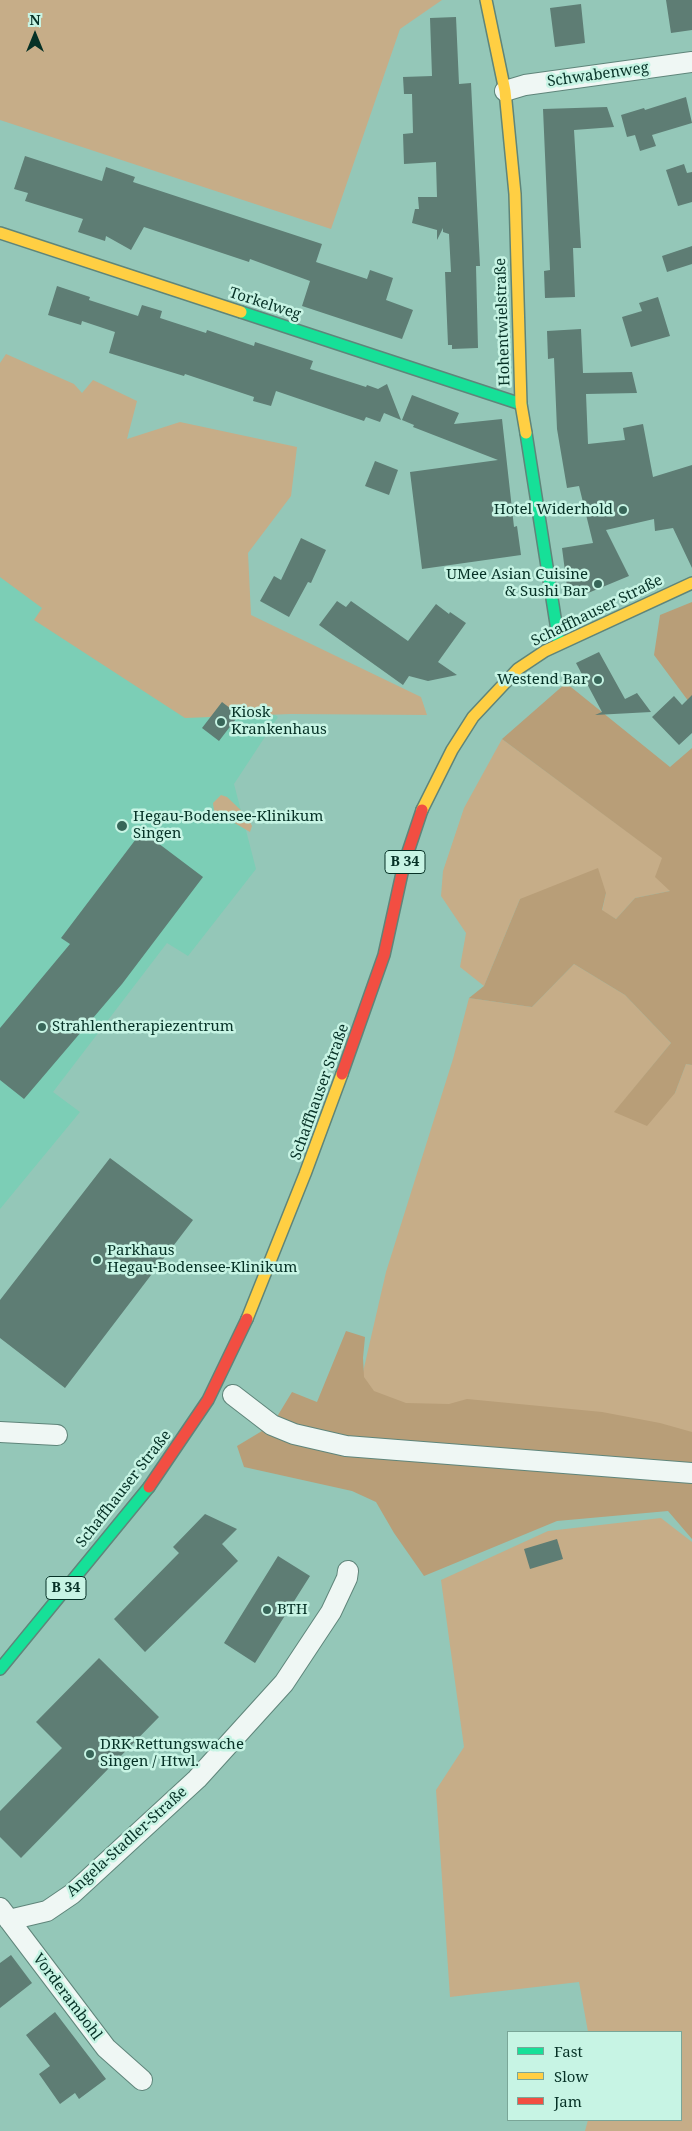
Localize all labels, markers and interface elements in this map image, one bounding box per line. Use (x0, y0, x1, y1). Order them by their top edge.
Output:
north arrow (10, 10, 60, 60)
text: N (29, 10, 41, 29)
street label: Schwabenweg (546, 59, 650, 91)
street label: Hohentwielstraße (492, 258, 514, 386)
street label: Torkelweg (227, 284, 303, 324)
place label: Hotel Widerhold (494, 501, 613, 519)
marker: Hotel Widerhold (617, 504, 629, 516)
place label: UMee Asian Cuisine & Sushi Bar (446, 566, 588, 601)
street label: Schaffhauser Straße (528, 571, 666, 651)
marker: UMee Asian Cuisine & Sushi Bar (592, 578, 604, 590)
place label: Westend Bar (497, 671, 588, 689)
marker: Westend Bar (592, 674, 604, 686)
place label: Kiosk Krankenhaus (231, 704, 327, 739)
marker: Kiosk Krankenhaus (215, 716, 227, 728)
place label: Hegau-Bodensee-Klinikum Singen (133, 808, 323, 843)
marker: Hegau-Bodensee-Klinikum Singen (115, 819, 129, 833)
road number: B 34 (385, 850, 425, 874)
place label: Strahlentherapiezentrum (52, 1018, 234, 1036)
marker: Strahlentherapiezentrum (36, 1021, 48, 1033)
street label: Schaffhauser Straße (287, 1021, 353, 1163)
place label: Parkhaus Hegau-Bodensee-Klinikum (107, 1242, 297, 1277)
marker: Parkhaus Hegau-Bodensee-Klinikum (91, 1254, 103, 1266)
street label: Schaffhauser Straße (73, 1427, 175, 1551)
road number: B 34 (46, 1576, 86, 1600)
place label: BTH (277, 1601, 308, 1619)
marker: BTH (261, 1604, 273, 1616)
place label: DRK Rettungswache Singen / Htwl. (100, 1736, 244, 1771)
marker: DRK Rettungswache Singen / Htwl. (84, 1748, 96, 1760)
street label: Angela-Stadler-Straße (63, 1783, 191, 1901)
street label: Vorderambohl (29, 1950, 105, 2044)
legend (507, 2031, 682, 2121)
text: Fast (554, 2041, 583, 2061)
text: Slow (554, 2066, 588, 2086)
text: Jam (554, 2091, 582, 2111)

